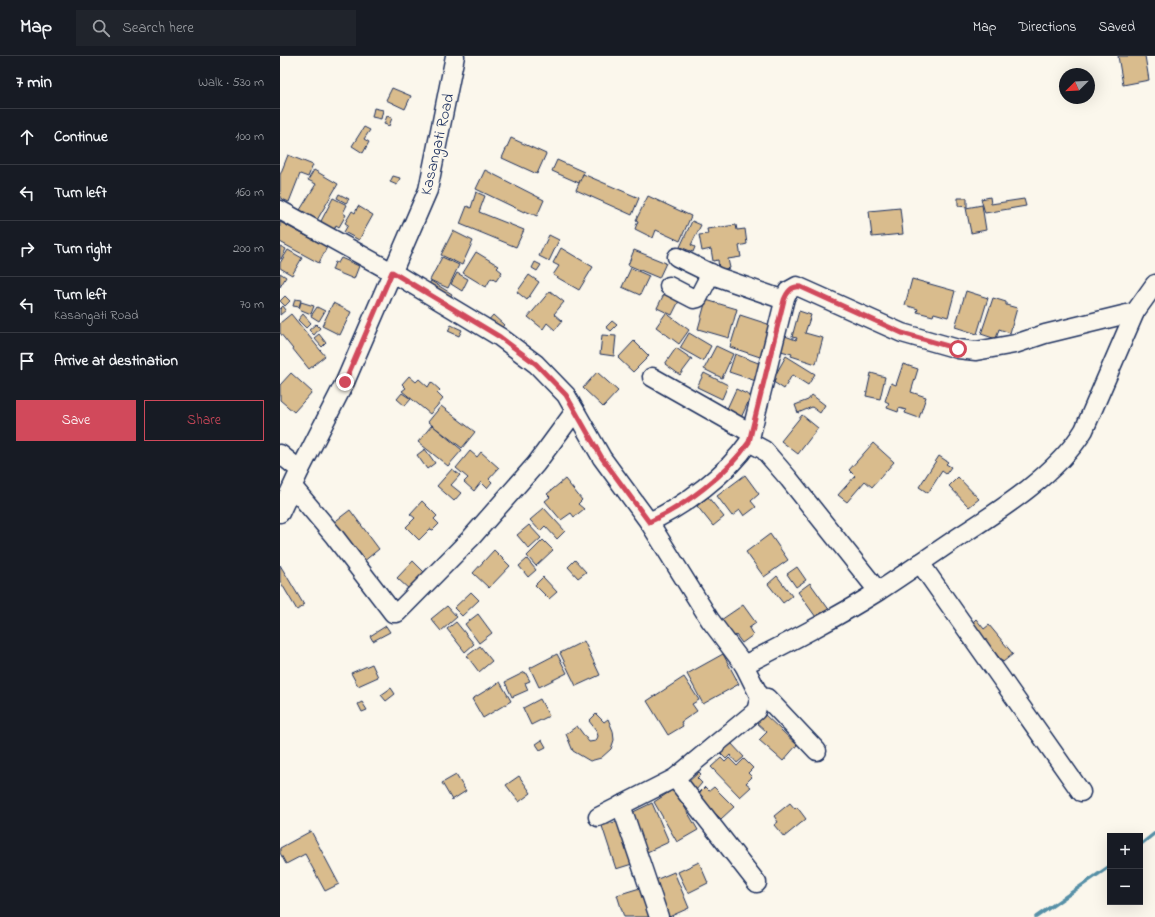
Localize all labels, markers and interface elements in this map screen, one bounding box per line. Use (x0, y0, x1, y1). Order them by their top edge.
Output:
search box (76, 10, 356, 46)
text: Map (20, 14, 52, 41)
icon: search (90, 17, 112, 39)
text: Search here (122, 17, 194, 39)
text: Map (973, 17, 996, 38)
text: Directions (1018, 17, 1076, 38)
text: Saved (1098, 17, 1135, 38)
north arrow (1059, 68, 1095, 104)
text: 7 min (16, 70, 52, 95)
text: Walk · 530 m (198, 73, 264, 92)
street label: Kasangati Road (415, 91, 461, 198)
icon: ahead (16, 126, 38, 148)
text: Continue (54, 126, 108, 148)
text: 100 m (235, 127, 264, 146)
icon: left (16, 182, 38, 204)
text: Turn left (54, 182, 107, 204)
text: 160 m (235, 183, 264, 202)
icon: right (16, 238, 38, 260)
text: Turn right (54, 238, 112, 260)
text: 200 m (233, 239, 264, 258)
text: Turn left (54, 284, 107, 306)
icon: left (16, 294, 38, 316)
text: 70 m (240, 295, 264, 314)
text: Kasangati Road (54, 306, 138, 325)
route start (949, 340, 967, 358)
icon: arrive (16, 350, 38, 372)
text: Arrive at destination (54, 350, 178, 372)
route end (336, 373, 354, 391)
button: Save (16, 400, 136, 441)
button: Share (144, 400, 264, 441)
map controls (1107, 833, 1143, 905)
button: + (1107, 833, 1143, 869)
button: − (1107, 869, 1143, 905)

